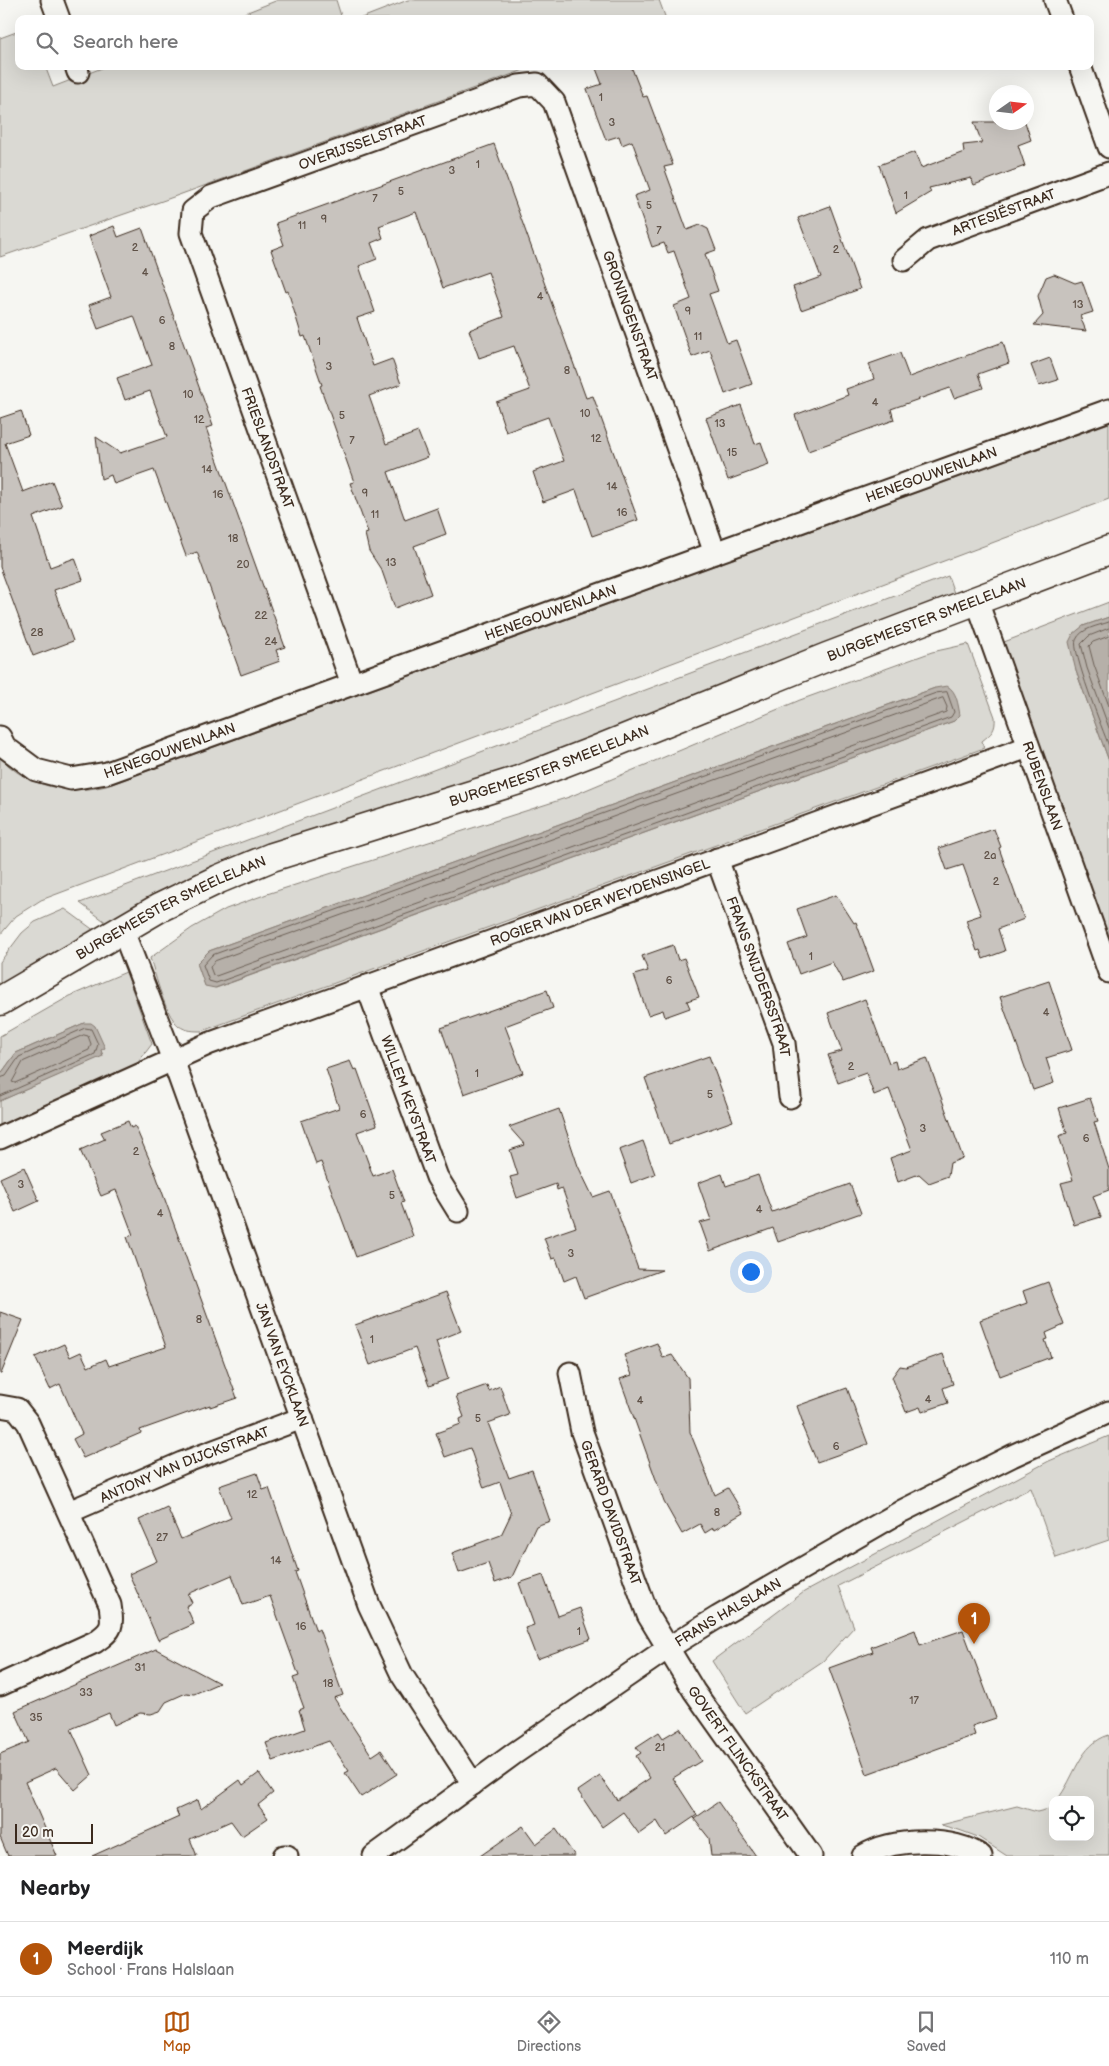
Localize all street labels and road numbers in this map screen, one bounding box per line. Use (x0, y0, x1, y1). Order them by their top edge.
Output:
street label: OVERIJSSELSTRAAT (296, 112, 430, 174)
street label: ARTESIËSTRAAT (950, 185, 1059, 239)
street label: GRONINGENSTRAAT (599, 248, 661, 384)
street label: FRIESLANDSTRAAT (238, 385, 298, 512)
street label: HENEGOUWENLAAN (863, 443, 999, 507)
street label: BURGEMEESTER SMEELELAAN (825, 574, 1029, 665)
street label: HENEGOUWENLAAN (482, 581, 619, 644)
street label: HENEGOUWENLAAN (102, 719, 238, 782)
street label: BURGEMEESTER SMEELELAAN (447, 722, 652, 810)
street label: RUBENSLAAN (1019, 739, 1066, 833)
street label: BURGEMEESTER SMEELELAAN (73, 852, 269, 964)
street label: ROGIER VAN DER WEYDENSINGEL (488, 855, 712, 950)
street label: FRANS SNIJDERSSTRAAT (722, 894, 794, 1058)
street label: WILLEM KEYSTRAAT (377, 1033, 440, 1167)
street label: JAN VAN EYCKLAAN (252, 1300, 312, 1429)
street label: ANTONY VAN DIJCKSTRAAT (97, 1423, 272, 1507)
street label: GERARD DAVIDSTRAAT (577, 1438, 645, 1588)
street label: FRANS HALSLAAN (672, 1574, 784, 1651)
street label: GOVERT FLINCKSTRAAT (684, 1683, 792, 1825)

